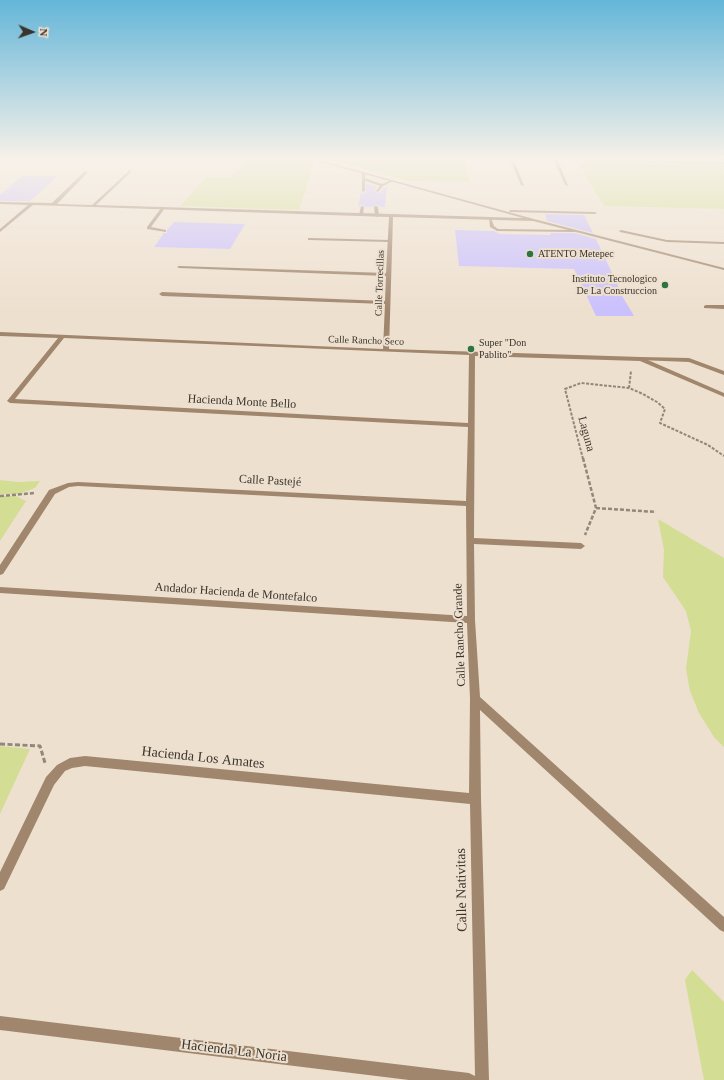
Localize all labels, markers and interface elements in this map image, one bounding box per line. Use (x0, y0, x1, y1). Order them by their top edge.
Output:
north arrow (12, 12, 52, 52)
text: N (38, 28, 50, 37)
place label: ATENTO Metepec (538, 248, 614, 260)
marker: ATENTO Metepec (525, 249, 535, 259)
street label: Calle Torrecillas (373, 250, 387, 316)
place label: Instituto Tecnologico De La Construccion (572, 273, 657, 296)
marker: Instituto Tecnologico De La Construccion (660, 280, 670, 290)
street label: Calle Rancho Seco (328, 334, 404, 348)
place label: Super "Don Pablito" (479, 337, 526, 360)
marker: Super "Don Pablito" (466, 344, 476, 354)
street label: Hacienda Monte Bello (187, 392, 297, 412)
street label: Laguna (574, 415, 598, 453)
street label: Calle Pastejé (239, 472, 301, 490)
street label: Andador Hacienda de Montefalco (154, 580, 318, 606)
street label: Calle Rancho Grande (451, 583, 469, 687)
street label: Hacienda Los Amates (141, 743, 265, 773)
street label: Calle Nativitas (453, 848, 471, 932)
street label: Hacienda La Noria (180, 1036, 288, 1066)

